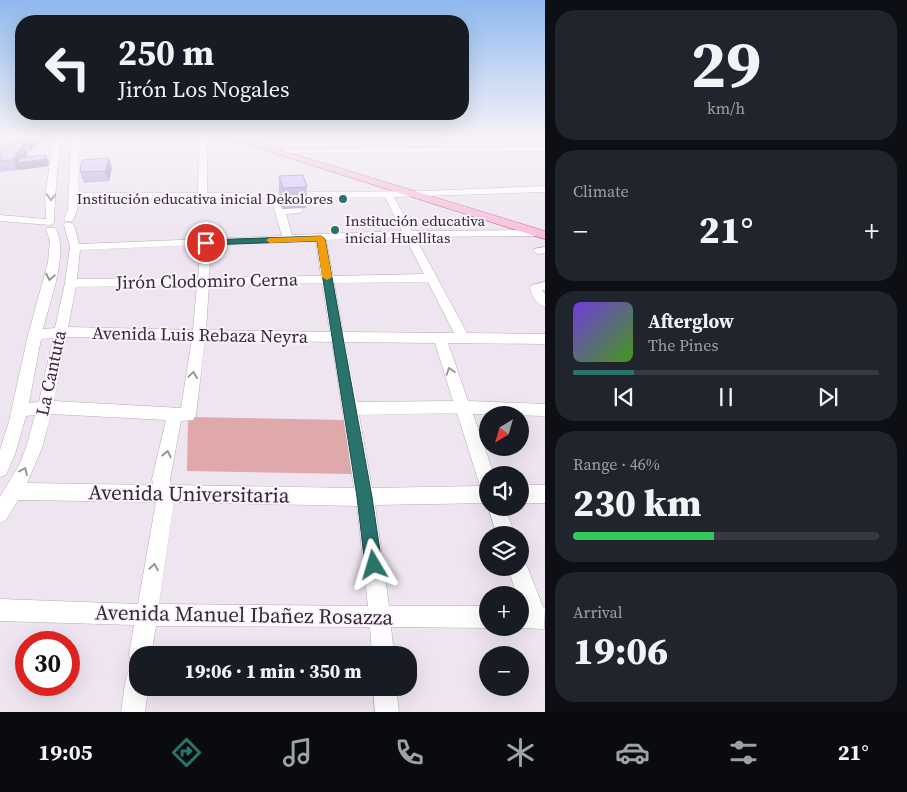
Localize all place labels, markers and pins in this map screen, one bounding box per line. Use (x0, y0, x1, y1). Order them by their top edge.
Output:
place label: Institución educativa inicial Dekolores (77, 188, 333, 209)
marker: Institución educativa inicial Dekolores (337, 193, 349, 205)
place label: Institución educativa inicial Huellitas (345, 210, 486, 248)
pin (185, 222, 227, 264)
marker: Institución educativa inicial Huellitas (329, 224, 341, 236)

